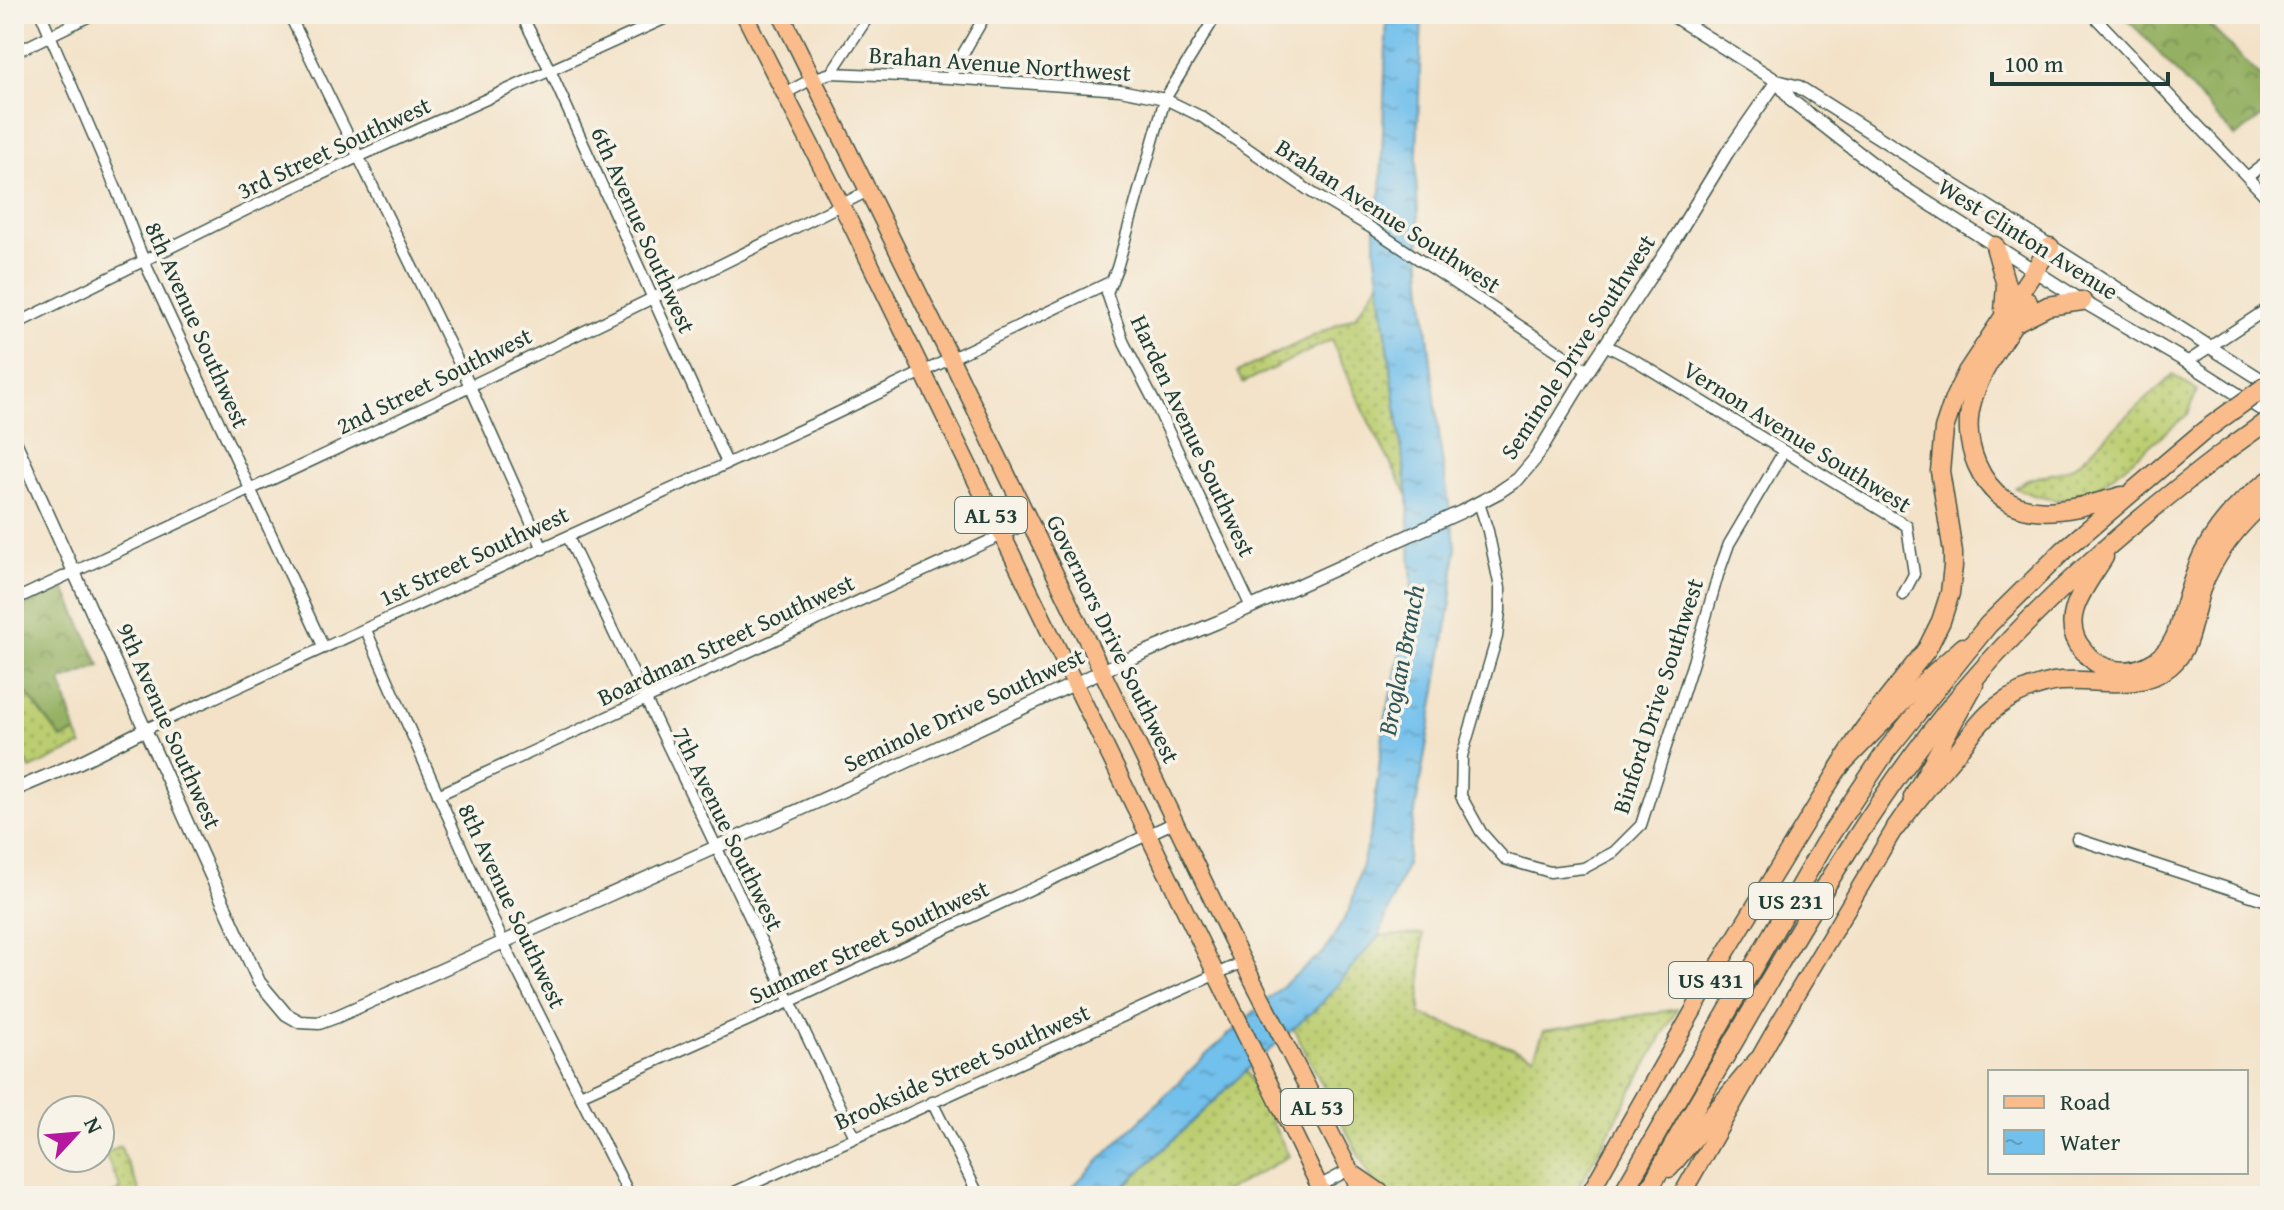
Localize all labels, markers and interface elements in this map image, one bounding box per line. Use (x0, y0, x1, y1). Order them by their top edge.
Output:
scale bar (1992, 36, 2168, 86)
street label: Brahan Avenue Northwest (868, 37, 1133, 90)
text: 100 m (2004, 46, 2064, 81)
street label: 3rd Street Southwest (231, 87, 437, 208)
street label: 6th Avenue Southwest (582, 121, 705, 339)
street label: Brahan Avenue Southwest (1269, 130, 1508, 302)
street label: West Clinton Avenue (1931, 169, 2125, 308)
street label: 8th Avenue Southwest (136, 216, 259, 434)
street label: Seminole Drive Southwest (1492, 227, 1664, 466)
street label: Harden Avenue Southwest (1122, 309, 1265, 563)
street label: 2nd Street Southwest (330, 318, 538, 443)
street label: Vernon Avenue Southwest (1676, 352, 1919, 522)
street label: 1st Street Southwest (373, 496, 575, 615)
road number: AL 53 (955, 497, 1027, 533)
street label: Governors Drive Southwest (1038, 509, 1189, 769)
street label: Boardman Street Southwest (591, 564, 861, 715)
street label: Binford Drive Southwest (1603, 573, 1712, 818)
water label: Broglan Branch (1367, 581, 1434, 740)
street label: 9th Avenue Southwest (108, 617, 231, 835)
street label: Seminole Drive Southwest (838, 638, 1090, 781)
street label: 7th Avenue Southwest (664, 721, 793, 937)
street label: 8th Avenue Southwest (450, 798, 576, 1015)
street label: Summer Street Southwest (743, 870, 995, 1013)
road number: US 231 (1749, 883, 1833, 919)
road number: US 431 (1669, 962, 1753, 998)
street label: Brookside Street Southwest (829, 994, 1096, 1139)
legend (1988, 1070, 2248, 1174)
text: Road (2060, 1084, 2110, 1119)
road number: AL 53 (1281, 1089, 1353, 1125)
north arrow (36, 1094, 116, 1174)
text: N (76, 1112, 112, 1139)
text: Water (2060, 1124, 2121, 1159)

